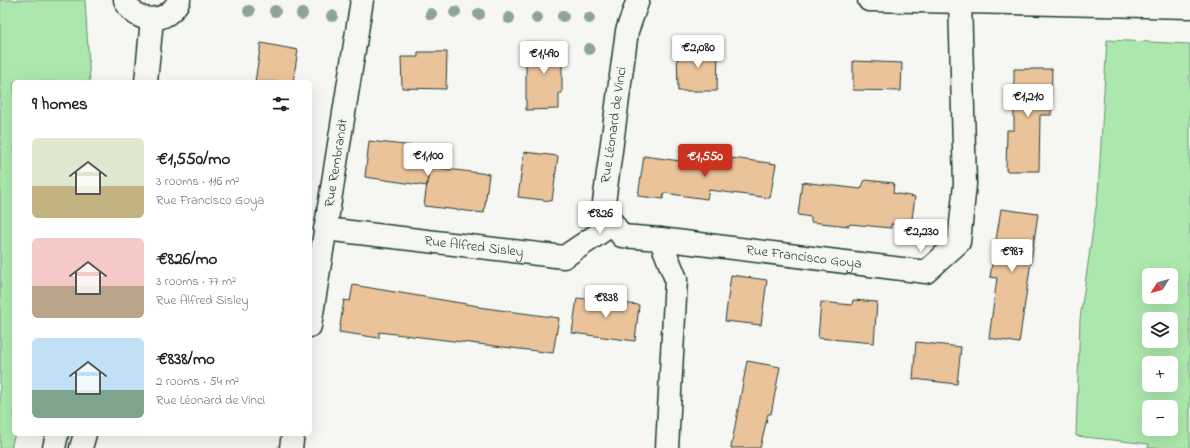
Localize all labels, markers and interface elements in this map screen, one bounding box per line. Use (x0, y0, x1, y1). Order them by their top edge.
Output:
pin: €2,080 (665, 35, 731, 69)
text: €2,080 (681, 38, 715, 57)
pin: €1,490 (511, 41, 577, 75)
text: €1,490 (529, 44, 559, 63)
street label: Rue Léonard de Vinci (595, 65, 633, 185)
pin: €1,210 (995, 84, 1061, 118)
text: €1,210 (1012, 87, 1044, 106)
text: 9 homes (32, 92, 88, 117)
icon: filters (270, 93, 292, 115)
street label: Rue Rembrandt (319, 117, 353, 209)
pin: €1,100 (395, 143, 461, 177)
pin: €1,550 (672, 144, 738, 178)
text: €1,100 (413, 146, 443, 165)
text: €1,550/mo (156, 147, 230, 172)
text: €1,550 (687, 147, 723, 166)
icon: home (64, 154, 112, 202)
text: 3 rooms · 116 m² (156, 172, 239, 191)
text: Rue Francisco Goya (156, 191, 264, 210)
pin: €826 (576, 201, 624, 235)
text: €826 (587, 204, 613, 223)
pin: €2,230 (888, 219, 954, 253)
text: €2,230 (903, 222, 939, 241)
street label: Rue Alfred Sisley (423, 230, 525, 264)
street label: Rue Francisco Goya (745, 239, 863, 275)
pin: €987 (988, 239, 1036, 273)
text: €987 (1000, 242, 1024, 261)
text: €826/mo (156, 247, 217, 272)
icon: home (64, 254, 112, 302)
north arrow (1142, 268, 1178, 304)
map controls (1142, 268, 1178, 436)
text: 3 rooms · 77 m² (156, 272, 236, 291)
pin: €838 (582, 285, 630, 319)
text: €838 (594, 288, 618, 307)
text: Rue Alfred Sisley (156, 291, 248, 310)
button: layers (1142, 312, 1178, 348)
text: €838/mo (156, 347, 215, 372)
icon: home (64, 354, 112, 402)
button: + (1142, 356, 1178, 392)
text: 2 rooms · 54 m² (156, 372, 239, 391)
text: Rue Léonard de Vinci (156, 391, 265, 410)
button: − (1142, 400, 1178, 436)

